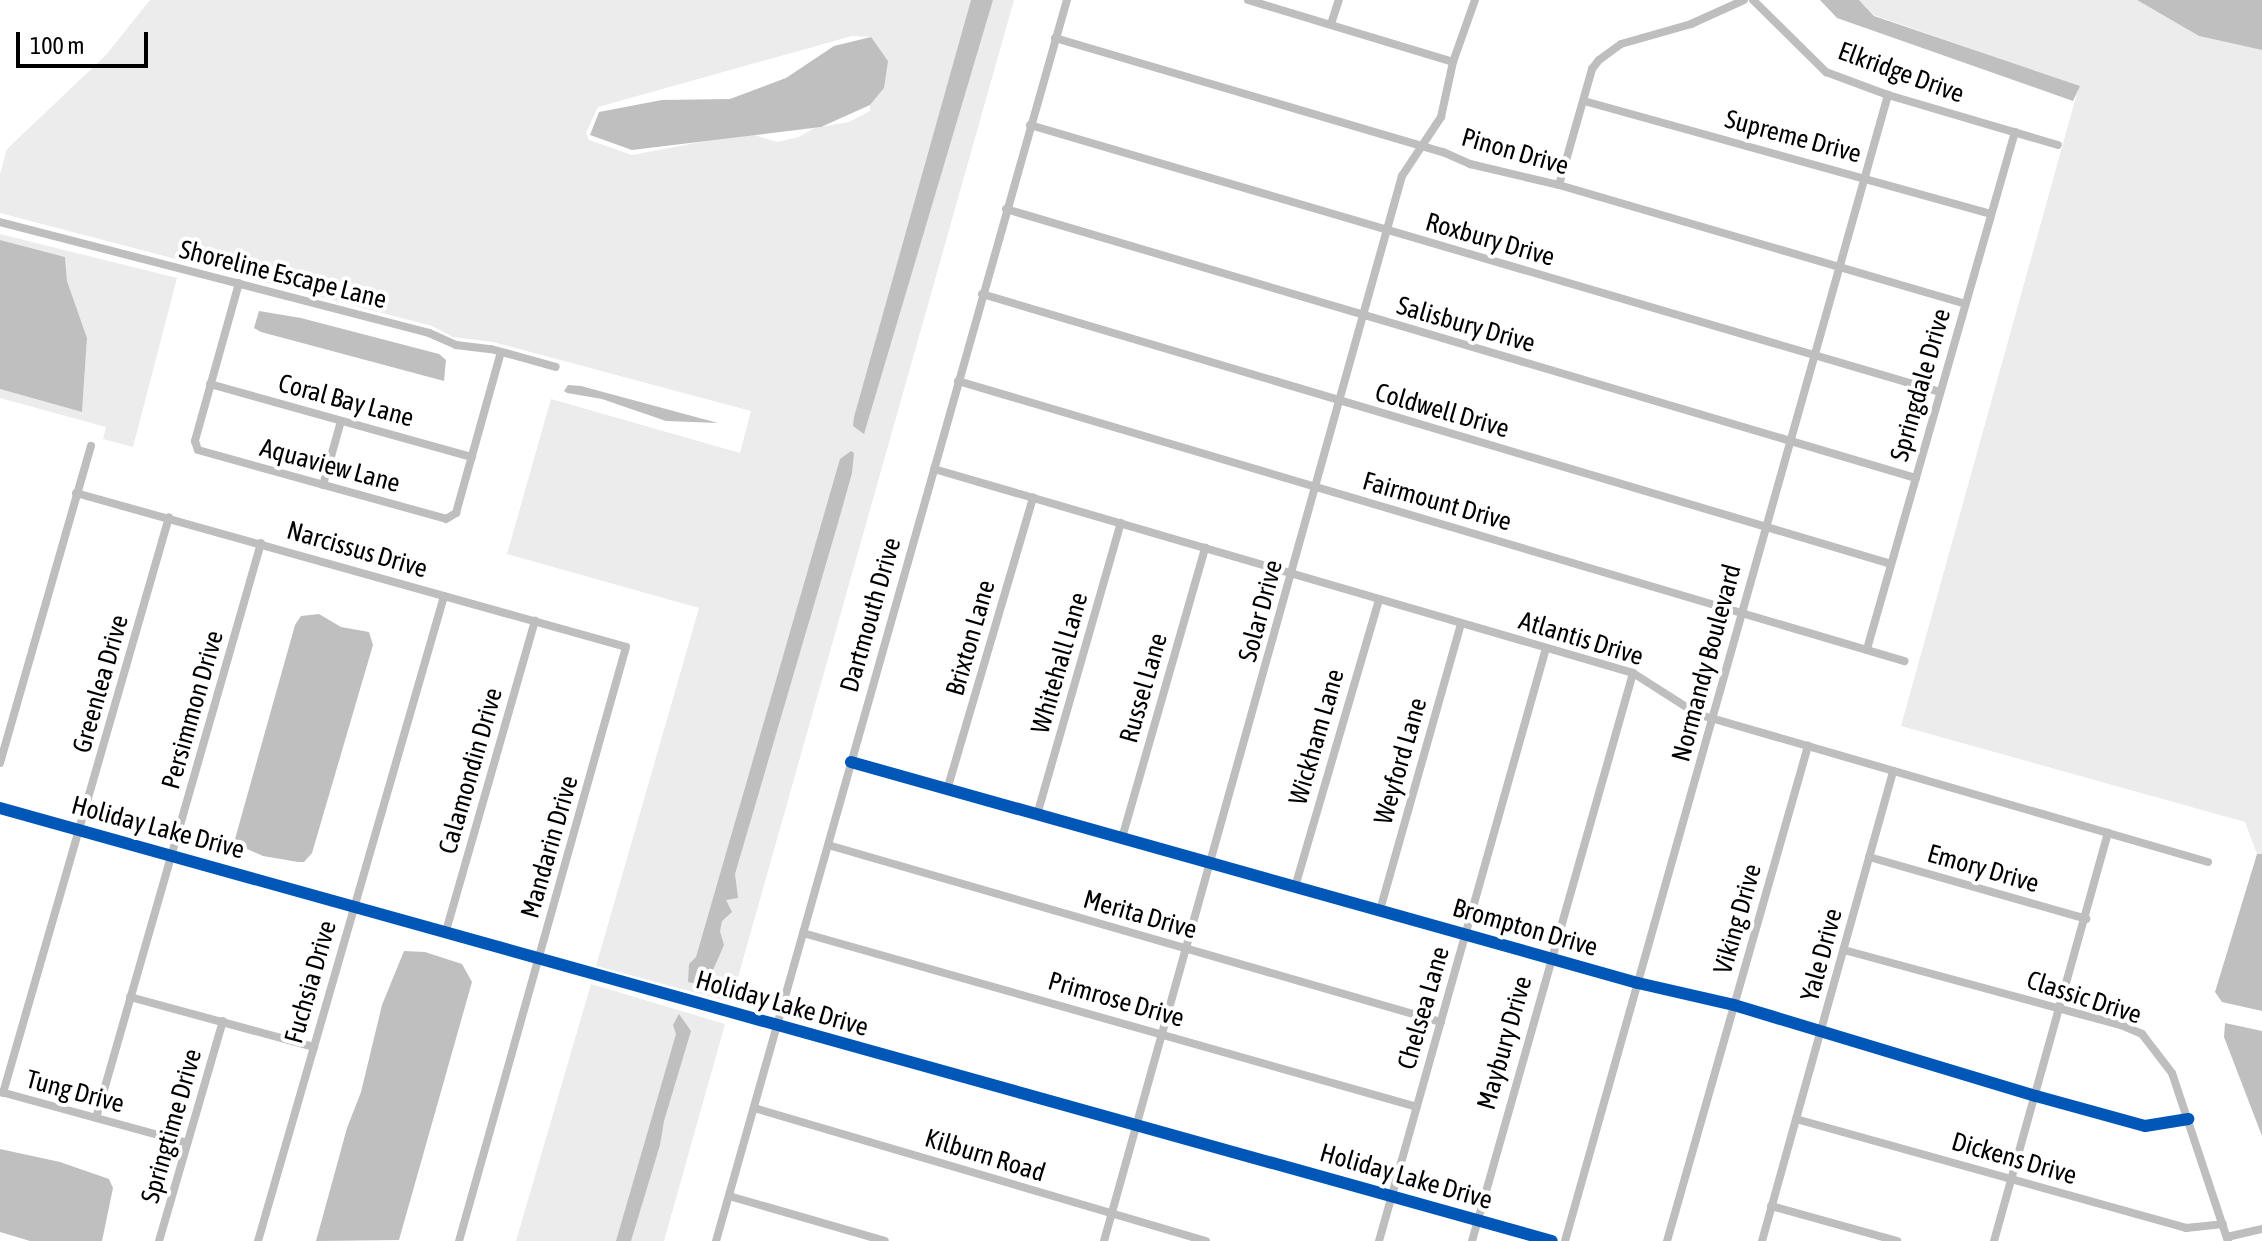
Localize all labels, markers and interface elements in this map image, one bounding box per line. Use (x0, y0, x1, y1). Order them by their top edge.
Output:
scale bar (20, 16, 152, 66)
text: 100 m (30, 32, 84, 59)
street label: Elkridge Drive (1834, 36, 1968, 110)
street label: Supreme Drive (1721, 104, 1865, 170)
street label: Pinon Drive (1458, 122, 1572, 182)
street label: Roxbury Drive (1422, 207, 1558, 273)
street label: Shoreline Escape Lane (176, 234, 390, 316)
street label: Salisbury Drive (1393, 290, 1539, 360)
street label: Springdale Drive (1884, 305, 1958, 465)
street label: Coral Bay Lane (275, 368, 417, 434)
street label: Coldwell Drive (1371, 377, 1513, 445)
street label: Aquaview Lane (257, 432, 403, 500)
street label: Fairmount Drive (1359, 466, 1515, 538)
street label: Narcissus Drive (283, 515, 431, 585)
street label: Dartmouth Drive (834, 534, 908, 696)
street label: Solar Drive (1232, 557, 1290, 665)
street label: Normandy Boulevard (1666, 561, 1748, 765)
street label: Brixton Lane (940, 577, 1002, 699)
street label: Whitehall Lane (1025, 589, 1095, 737)
street label: Atlantis Drive (1515, 605, 1647, 673)
street label: Greenlea Drive (66, 611, 136, 757)
street label: Persimmon Drive (155, 627, 231, 793)
street label: Russel Lane (1113, 630, 1175, 746)
street label: Wickham Lane (1283, 666, 1351, 808)
street label: Calamondin Drive (432, 684, 510, 858)
street label: Weyford Lane (1368, 694, 1434, 828)
street label: Mandarin Drive (515, 772, 585, 922)
street label: Holiday Lake Drive (68, 790, 248, 866)
street label: Emory Drive (1924, 838, 2042, 900)
street label: Viking Drive (1707, 860, 1769, 978)
street label: Merita Drive (1080, 884, 1200, 946)
street label: Brompton Drive (1449, 892, 1601, 964)
street label: Yale Drive (1795, 905, 1849, 1005)
street label: Fuchsia Drive (279, 917, 343, 1047)
street label: Chelsea Lane (1392, 943, 1456, 1073)
street label: Holiday Lake Drive (692, 965, 872, 1043)
street label: Classic Drive (2023, 965, 2145, 1031)
street label: Primrose Drive (1044, 966, 1188, 1034)
street label: Maybury Drive (1471, 973, 1539, 1113)
street label: Springtime Drive (135, 1045, 209, 1207)
street label: Tung Drive (22, 1064, 128, 1120)
street label: Kilburn Road (921, 1123, 1049, 1189)
street label: Dickens Drive (1948, 1126, 2080, 1192)
street label: Holiday Lake Drive (1316, 1138, 1496, 1216)

